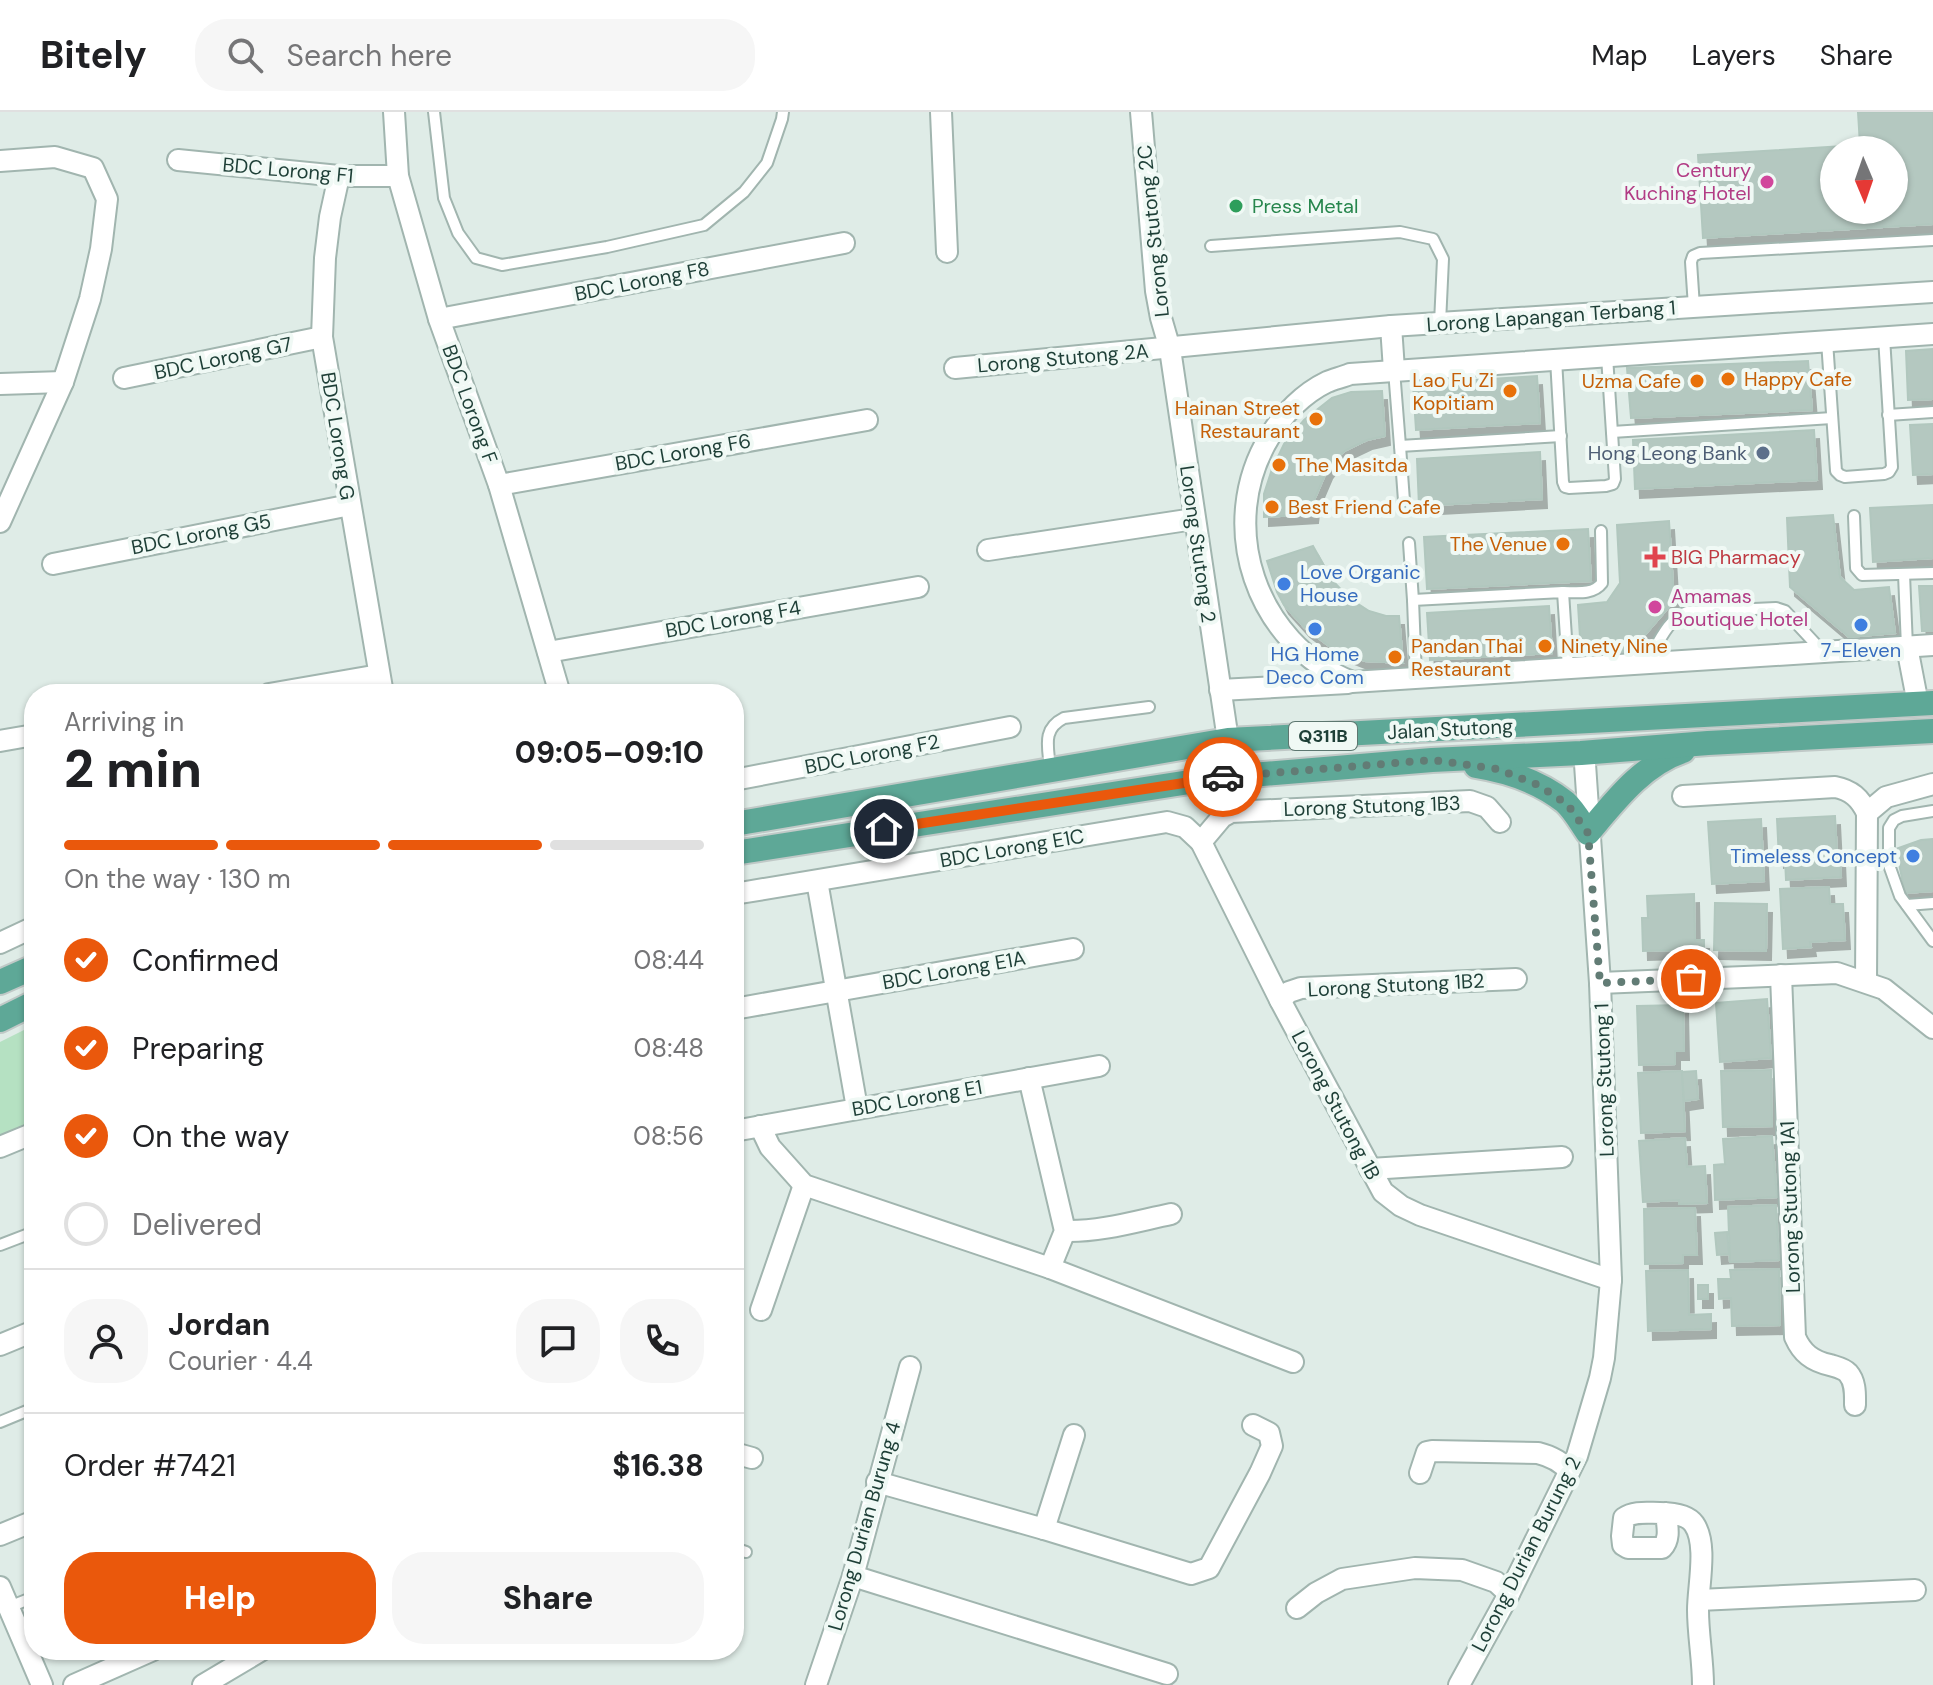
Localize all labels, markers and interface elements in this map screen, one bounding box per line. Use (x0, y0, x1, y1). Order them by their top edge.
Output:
search box (195, 19, 755, 91)
text: Bitely (40, 30, 147, 80)
icon: search (223, 33, 267, 77)
text: Search here (287, 36, 452, 75)
text: Map (1591, 37, 1648, 74)
text: Layers (1692, 37, 1776, 74)
text: Share (1820, 37, 1893, 74)
north arrow (1820, 136, 1908, 224)
map controls (1820, 136, 1908, 224)
street label: Lorong Stutong 2C (1131, 144, 1175, 318)
street label: BDC Lorong F1 (221, 151, 355, 189)
place label: Century Kuching Hotel (1624, 157, 1751, 206)
marker: Century Kuching Hotel (1758, 173, 1776, 191)
place label: Press Metal (1252, 193, 1358, 219)
marker: Press Metal (1227, 197, 1245, 215)
street label: BDC Lorong F8 (572, 255, 712, 307)
street label: Lorong Lapangan Terbang 1 (1426, 294, 1676, 338)
street label: BDC Lorong G7 (152, 331, 294, 385)
street label: Lorong Stutong 2A (976, 338, 1150, 378)
street label: BDC Lorong F (436, 341, 504, 467)
place label: Happy Cafe (1744, 366, 1852, 392)
place label: Lao Fu Zi Kopitiam (1412, 367, 1494, 416)
place label: Uzma Cafe (1582, 368, 1681, 394)
street label: BDC Lorong G (315, 370, 361, 502)
marker: Happy Cafe (1719, 370, 1737, 388)
marker: Uzma Cafe (1688, 372, 1706, 390)
marker: Lao Fu Zi Kopitiam (1501, 382, 1519, 400)
place label: Hainan Street Restaurant (1175, 395, 1300, 444)
marker: Hainan Street Restaurant (1307, 410, 1325, 428)
street label: BDC Lorong F6 (613, 427, 753, 477)
place label: Hong Leong Bank (1588, 440, 1747, 466)
marker: Hong Leong Bank (1754, 444, 1772, 462)
place label: The Masitda (1295, 452, 1408, 478)
marker: The Masitda (1270, 456, 1288, 474)
street label: Lorong Stutong 2 (1174, 464, 1222, 624)
place label: Best Friend Cafe (1288, 494, 1441, 520)
marker: Best Friend Cafe (1263, 498, 1281, 516)
street label: BDC Lorong G5 (129, 508, 273, 560)
place label: The Venue (1450, 531, 1547, 557)
marker: The Venue (1554, 535, 1572, 553)
place label: BIG Pharmacy (1671, 544, 1801, 570)
marker: BIG Pharmacy (1646, 548, 1664, 566)
place label: Love Organic House (1300, 559, 1421, 608)
marker: Love Organic House (1275, 575, 1293, 593)
place label: Amamas Boutique Hotel (1671, 583, 1808, 632)
street label: BDC Lorong F4 (663, 594, 803, 644)
marker: Amamas Boutique Hotel (1646, 598, 1664, 616)
marker: 7-Eleven (1852, 616, 1870, 634)
marker: HG Home Deco Com (1306, 620, 1324, 638)
place label: Pandan Thai Restaurant (1411, 633, 1523, 682)
place label: Ninety Nine (1561, 633, 1668, 659)
marker: Ninety Nine (1536, 637, 1554, 655)
place label: 7-Eleven (1821, 637, 1901, 663)
place label: HG Home Deco Com (1266, 641, 1364, 690)
marker: Pandan Thai Restaurant (1386, 648, 1404, 666)
text: Arriving in (64, 705, 184, 739)
street label: Jalan Stutong (1386, 713, 1514, 745)
road number: Q311B (1289, 722, 1357, 750)
street label: BDC Lorong F2 (803, 728, 941, 780)
text: 09:05–09:10 (515, 733, 704, 772)
text: 2 min (64, 735, 202, 803)
courier (1183, 737, 1263, 817)
icon: car (1201, 755, 1245, 799)
street label: Lorong Stutong 1B3 (1283, 790, 1461, 822)
pin (850, 795, 918, 863)
icon: home (862, 807, 906, 851)
street label: BDC Lorong E1C (938, 823, 1086, 873)
place label: Timeless Concept (1730, 843, 1897, 869)
marker: Timeless Concept (1904, 847, 1922, 865)
text: On the way · 130 m (64, 862, 291, 896)
icon: check (64, 938, 108, 982)
text: Confirmed (132, 941, 279, 980)
text: 08:44 (634, 943, 704, 977)
street label: BDC Lorong E1A (880, 945, 1028, 995)
pin (1657, 945, 1725, 1013)
icon: bag (1669, 957, 1713, 1001)
street label: Lorong Stutong 1B2 (1307, 967, 1485, 1003)
street label: Lorong Stutong 1 (1588, 1003, 1620, 1157)
icon: check (64, 1026, 108, 1070)
street label: Lorong Stutong 1B (1286, 1026, 1386, 1184)
text: Preparing (132, 1029, 264, 1068)
text: 08:48 (634, 1031, 704, 1065)
street label: BDC Lorong E1 (850, 1074, 984, 1122)
icon: check (64, 1114, 108, 1158)
text: On the way (132, 1117, 289, 1156)
text: 08:56 (633, 1119, 704, 1153)
street label: Lorong Stutong 1A1 (1774, 1120, 1806, 1294)
text: Delivered (132, 1205, 262, 1244)
button: person (64, 1299, 148, 1383)
button: chat (516, 1299, 600, 1383)
button: phone (620, 1299, 704, 1383)
text: Jordan (168, 1305, 270, 1344)
text: Courier · 4.4 (168, 1344, 313, 1378)
street label: Lorong Durian Burung 4 (822, 1418, 906, 1634)
text: Order #7421 (64, 1446, 236, 1485)
text: $16.38 (612, 1446, 704, 1485)
street label: Lorong Durian Burung 2 (1465, 1452, 1587, 1656)
button: Help (64, 1552, 376, 1644)
button: Share (392, 1552, 704, 1644)

